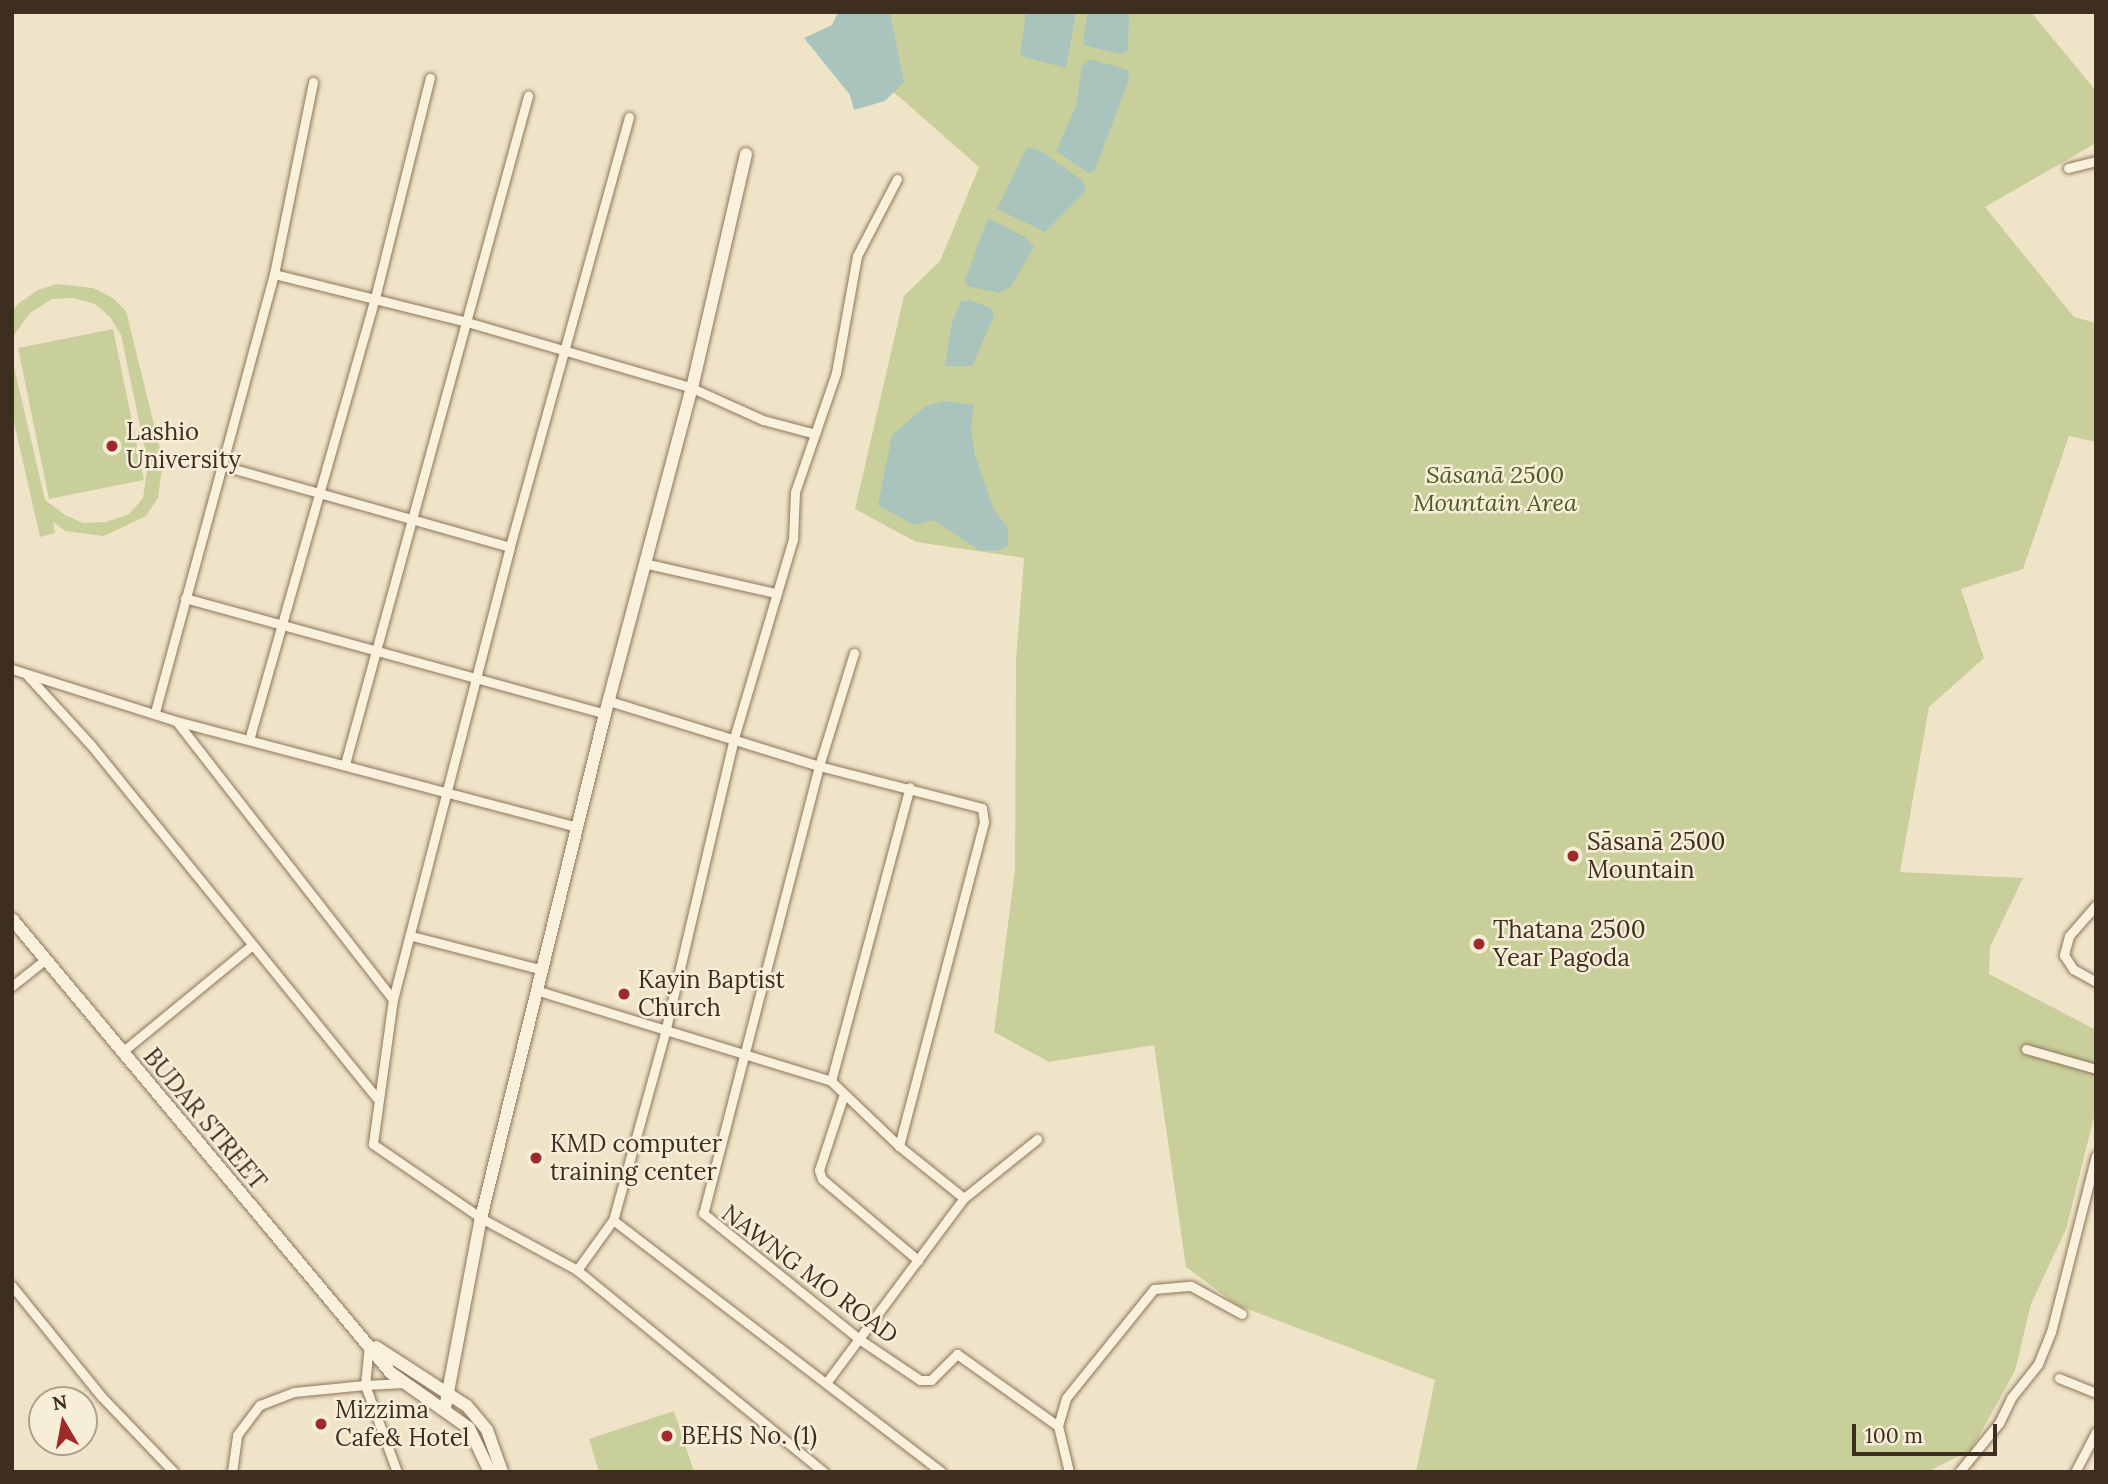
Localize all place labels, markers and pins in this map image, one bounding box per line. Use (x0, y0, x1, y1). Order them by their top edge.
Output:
place label: Lashio University (126, 418, 241, 474)
marker: Lashio University (104, 438, 120, 454)
place label: Sāsanā 2500 Mountain (1587, 828, 1726, 884)
marker: Sāsanā 2500 Mountain (1565, 848, 1581, 864)
place label: Thatana 2500 Year Pagoda (1493, 916, 1646, 972)
marker: Thatana 2500 Year Pagoda (1471, 936, 1487, 952)
place label: Kayin Baptist Church (638, 966, 785, 1022)
marker: Kayin Baptist Church (616, 986, 632, 1002)
place label: KMD computer training center (550, 1130, 722, 1186)
marker: KMD computer training center (528, 1150, 544, 1166)
place label: Mizzima Cafe& Hotel (335, 1396, 469, 1452)
marker: Mizzima Cafe& Hotel (313, 1416, 329, 1432)
place label: BEHS No. (1) (681, 1422, 817, 1450)
marker: BEHS No. (1) (659, 1428, 675, 1444)

